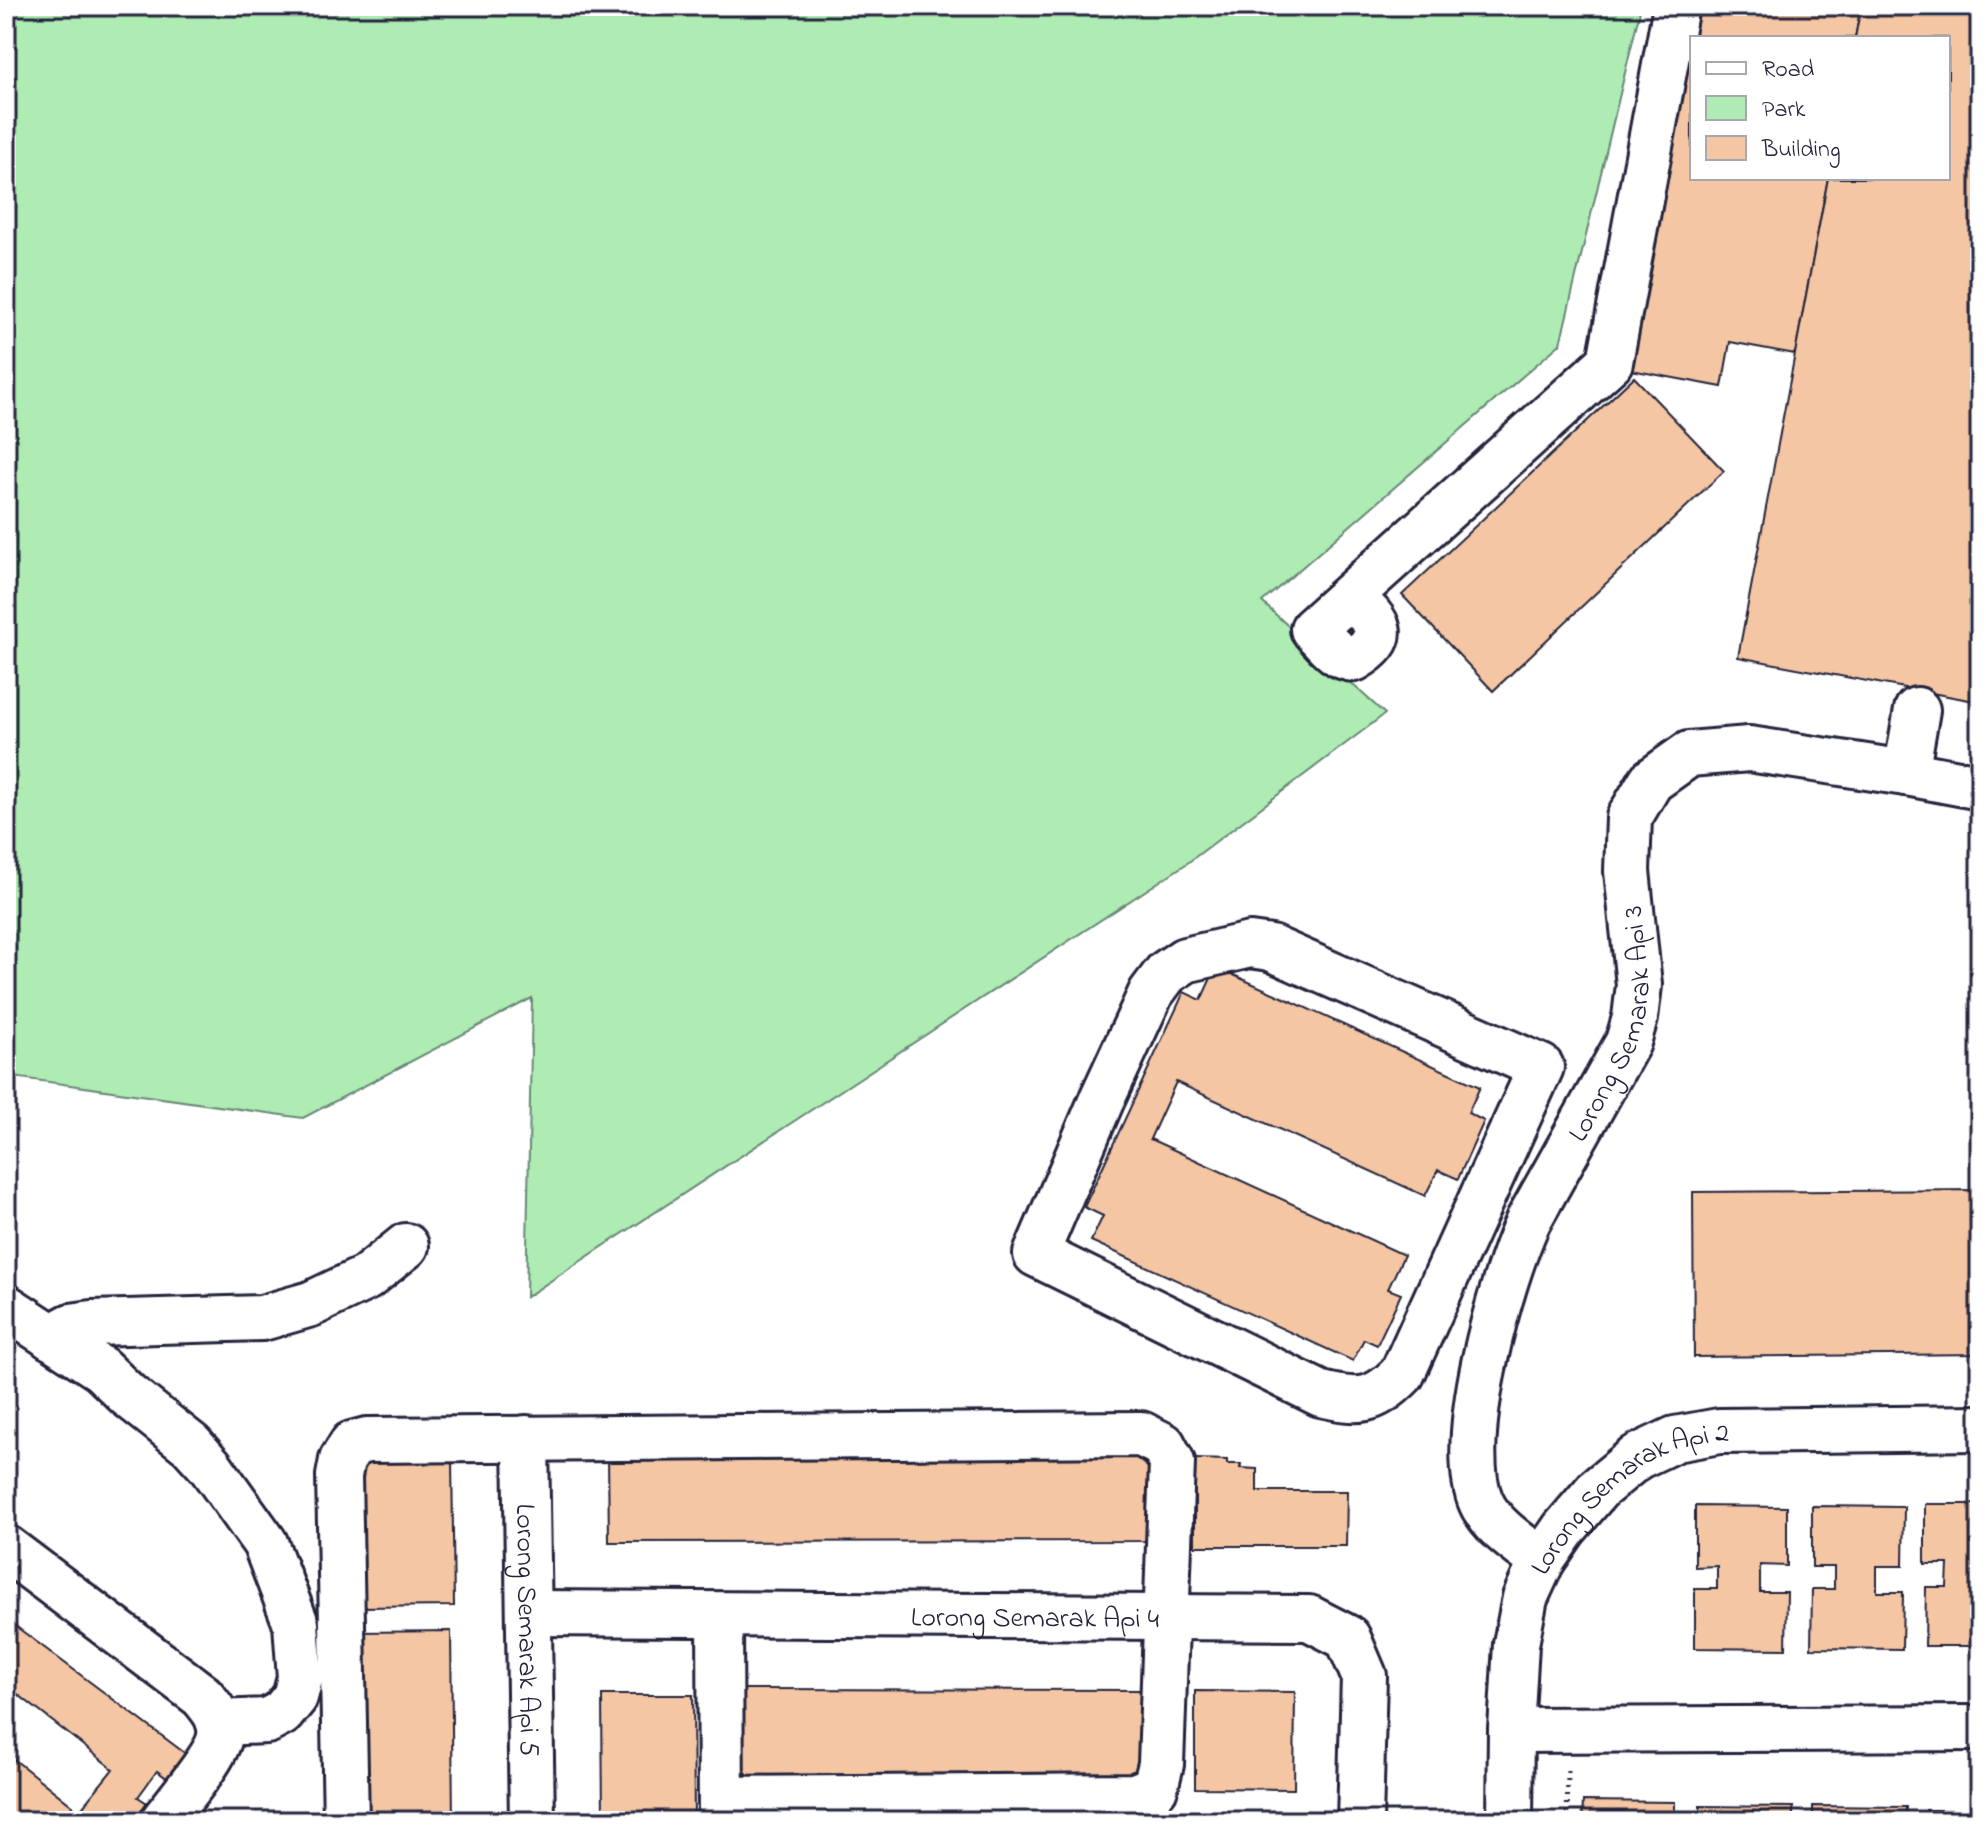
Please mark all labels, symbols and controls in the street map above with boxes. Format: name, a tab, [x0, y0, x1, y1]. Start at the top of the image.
legend	[1690, 36, 1950, 180]
text: Road	[1762, 53, 1815, 88]
text: Park	[1762, 93, 1806, 128]
text: Building	[1761, 133, 1841, 168]
street label: Lorong Semarak Api 3	[1559, 903, 1663, 1150]
street label: Lorong Semarak Api 2	[1522, 1414, 1729, 1582]
street label: Lorong Semarak Api 5	[503, 1503, 548, 1757]
street label: Lorong Semarak Api 4	[911, 1598, 1160, 1641]

